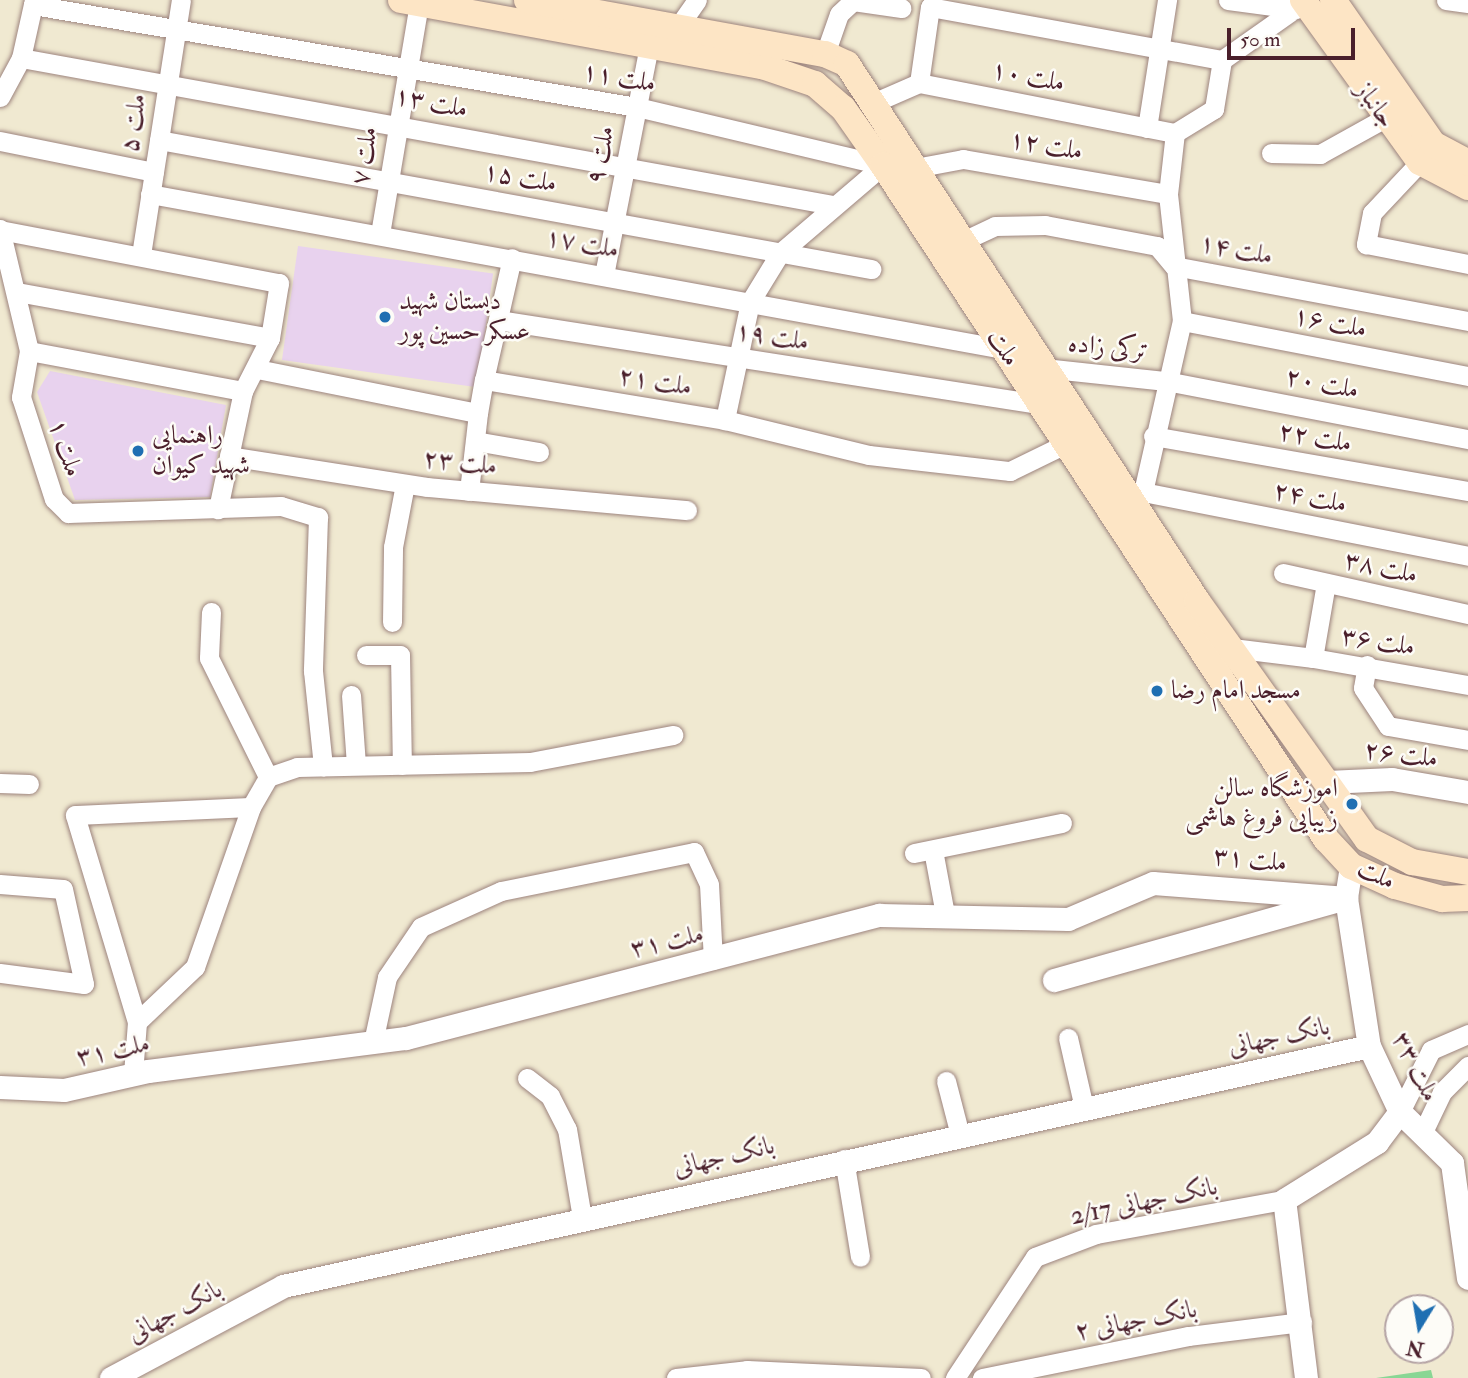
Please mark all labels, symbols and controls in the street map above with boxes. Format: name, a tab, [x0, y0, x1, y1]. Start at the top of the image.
scale bar	[1230, 14, 1358, 58]
text: 50 m	[1240, 26, 1281, 53]
street label: ملت ۱۰	[989, 55, 1067, 99]
street label: ملت ۱۱	[580, 56, 658, 100]
street label: جانباز	[1348, 76, 1402, 134]
street label: ملت ۱۳	[392, 81, 470, 125]
street label: ملت ۵	[114, 92, 154, 154]
street label: ملت ۹	[580, 123, 622, 187]
street label: ملت ۷	[345, 124, 385, 188]
street label: ملت ۱۲	[1007, 124, 1085, 168]
street label: ملت ۱۵	[481, 156, 559, 200]
street label: ملت ۱۷	[543, 222, 621, 266]
street label: ملت ۱۴	[1197, 228, 1275, 272]
place label: دبستان شهید عسکر حسین پور	[399, 286, 530, 348]
street label: ملت ۱۶	[1291, 301, 1369, 345]
marker: دبستان شهید عسکر حسین پور	[377, 309, 393, 325]
street label: ملت ۱۹	[733, 316, 811, 358]
street label: ملت	[980, 323, 1026, 373]
street label: ترکی زاده	[1066, 328, 1150, 368]
street label: ملت ۲۱	[616, 361, 694, 403]
street label: ملت ۲۰	[1283, 362, 1361, 406]
street label: ملت ۱	[41, 415, 89, 481]
street label: ملت ۲۲	[1276, 416, 1354, 460]
place label: راهنمایی شهید کیوان	[152, 420, 250, 481]
marker: راهنمایی شهید کیوان	[130, 443, 146, 459]
street label: ملت ۲۳	[422, 444, 498, 482]
street label: ملت ۲۴	[1271, 476, 1349, 520]
street label: ملت ۳۸	[1342, 545, 1420, 591]
street label: ملت ۳۶	[1339, 621, 1417, 663]
place label: مسجد امام رضا	[1171, 675, 1301, 707]
marker: مسجد امام رضا	[1149, 683, 1165, 699]
street label: ملت ۲۶	[1362, 735, 1440, 775]
place label: اموزشگاه سالن زیبایی فروغ هاشمی	[1185, 773, 1338, 834]
marker: اموزشگاه سالن زیبایی فروغ هاشمی	[1344, 796, 1360, 812]
street label: ملت ۳۱	[1212, 841, 1288, 879]
street label: ملت	[1352, 853, 1400, 897]
street label: ملت ۳۱	[627, 918, 707, 966]
street label: بانک جهانی	[1225, 1011, 1333, 1063]
street label: ملت ۳۳	[1384, 1027, 1446, 1107]
street label: ملت ۳۱	[74, 1028, 152, 1074]
street label: بانک جهانی	[670, 1130, 778, 1184]
street label: بانک جهانی 2/17	[1068, 1171, 1220, 1233]
street label: بانک جهانی	[122, 1274, 228, 1350]
street label: بانک جهانی ۲	[1072, 1294, 1200, 1348]
north arrow	[1384, 1294, 1454, 1364]
text: N	[1405, 1334, 1426, 1361]

